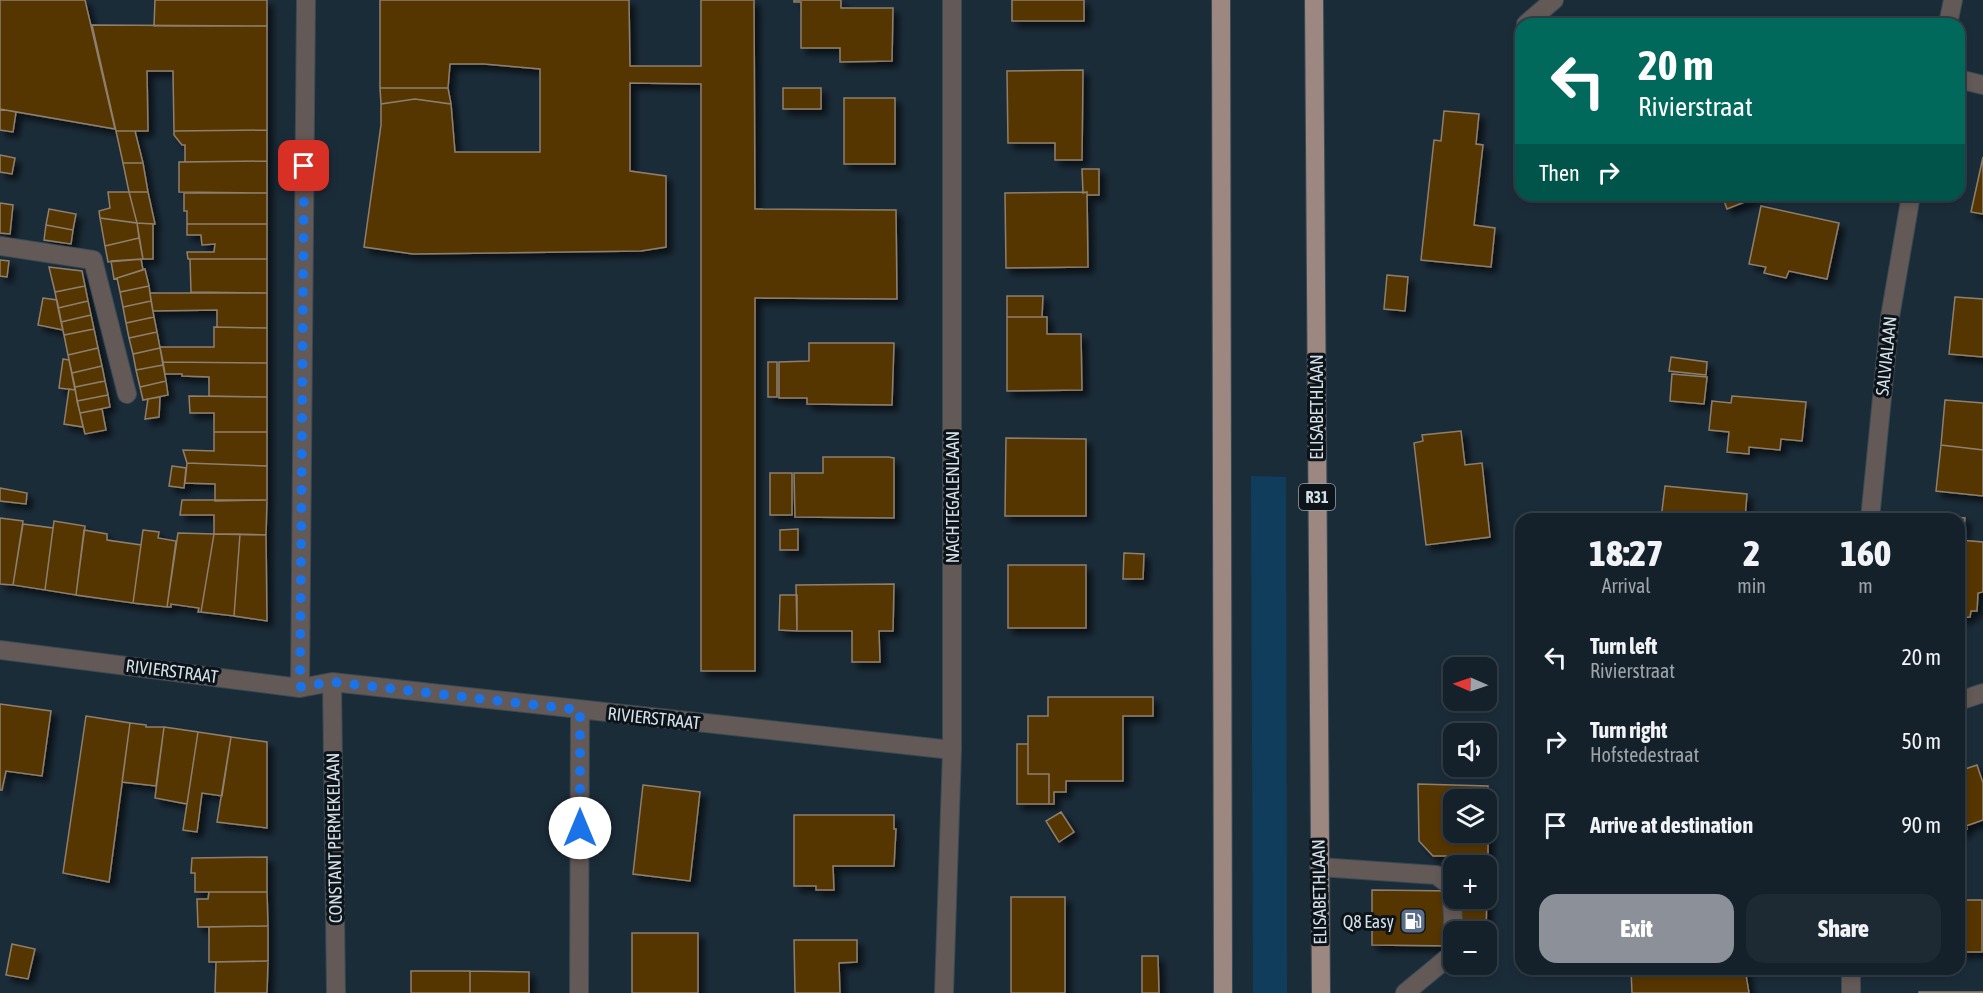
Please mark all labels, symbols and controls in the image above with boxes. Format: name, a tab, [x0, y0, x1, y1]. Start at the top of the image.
text: 20 m	[1638, 41, 1713, 89]
icon: left	[1539, 42, 1617, 120]
text: Rivierstraat	[1638, 91, 1753, 122]
pin	[278, 140, 329, 191]
icon: arrive	[287, 149, 320, 182]
icon: right	[1592, 156, 1625, 189]
text: Then	[1539, 160, 1580, 186]
street label: SALVIALAAN	[1871, 315, 1901, 397]
street label: ELISABETHLAAN	[1306, 354, 1327, 460]
street label: NACHTEGALENLAAN	[942, 431, 963, 563]
road number: R31	[1299, 484, 1335, 510]
text: 18:27	[1589, 532, 1663, 574]
text: 2	[1743, 532, 1760, 574]
text: 160	[1840, 532, 1891, 574]
text: Arrival	[1602, 574, 1651, 597]
text: min	[1737, 574, 1766, 597]
text: m	[1858, 574, 1873, 597]
text: Turn left	[1590, 633, 1657, 659]
icon: left	[1539, 641, 1572, 674]
text: 20 m	[1901, 644, 1941, 670]
street label: RIVIERSTRAAT	[125, 655, 220, 687]
north arrow	[1443, 657, 1497, 711]
map controls	[1443, 657, 1497, 975]
text: Rivierstraat	[1590, 659, 1675, 682]
street label: RIVIERSTRAAT	[607, 703, 701, 733]
text: Turn right	[1590, 717, 1667, 743]
button: sound	[1443, 723, 1497, 777]
icon: right	[1539, 725, 1572, 758]
text: 50 m	[1901, 728, 1941, 754]
text: Hofstedestraat	[1590, 743, 1699, 766]
street label: CONSTANT PERMEKELAAN	[322, 753, 346, 923]
button: layers	[1443, 789, 1497, 843]
position arrow	[548, 796, 612, 860]
icon: arrive	[1539, 809, 1572, 842]
text: Arrive at destination	[1590, 812, 1753, 838]
text: 90 m	[1901, 812, 1941, 838]
street label: ELISABETHLAAN	[1308, 839, 1330, 945]
button: +	[1443, 855, 1497, 909]
button: Exit	[1539, 894, 1734, 963]
button: Share	[1746, 894, 1941, 963]
fuel station icon: Q8 Easy	[1398, 906, 1428, 936]
place label: Q8 Easy	[1343, 911, 1394, 932]
button: −	[1443, 921, 1497, 975]

